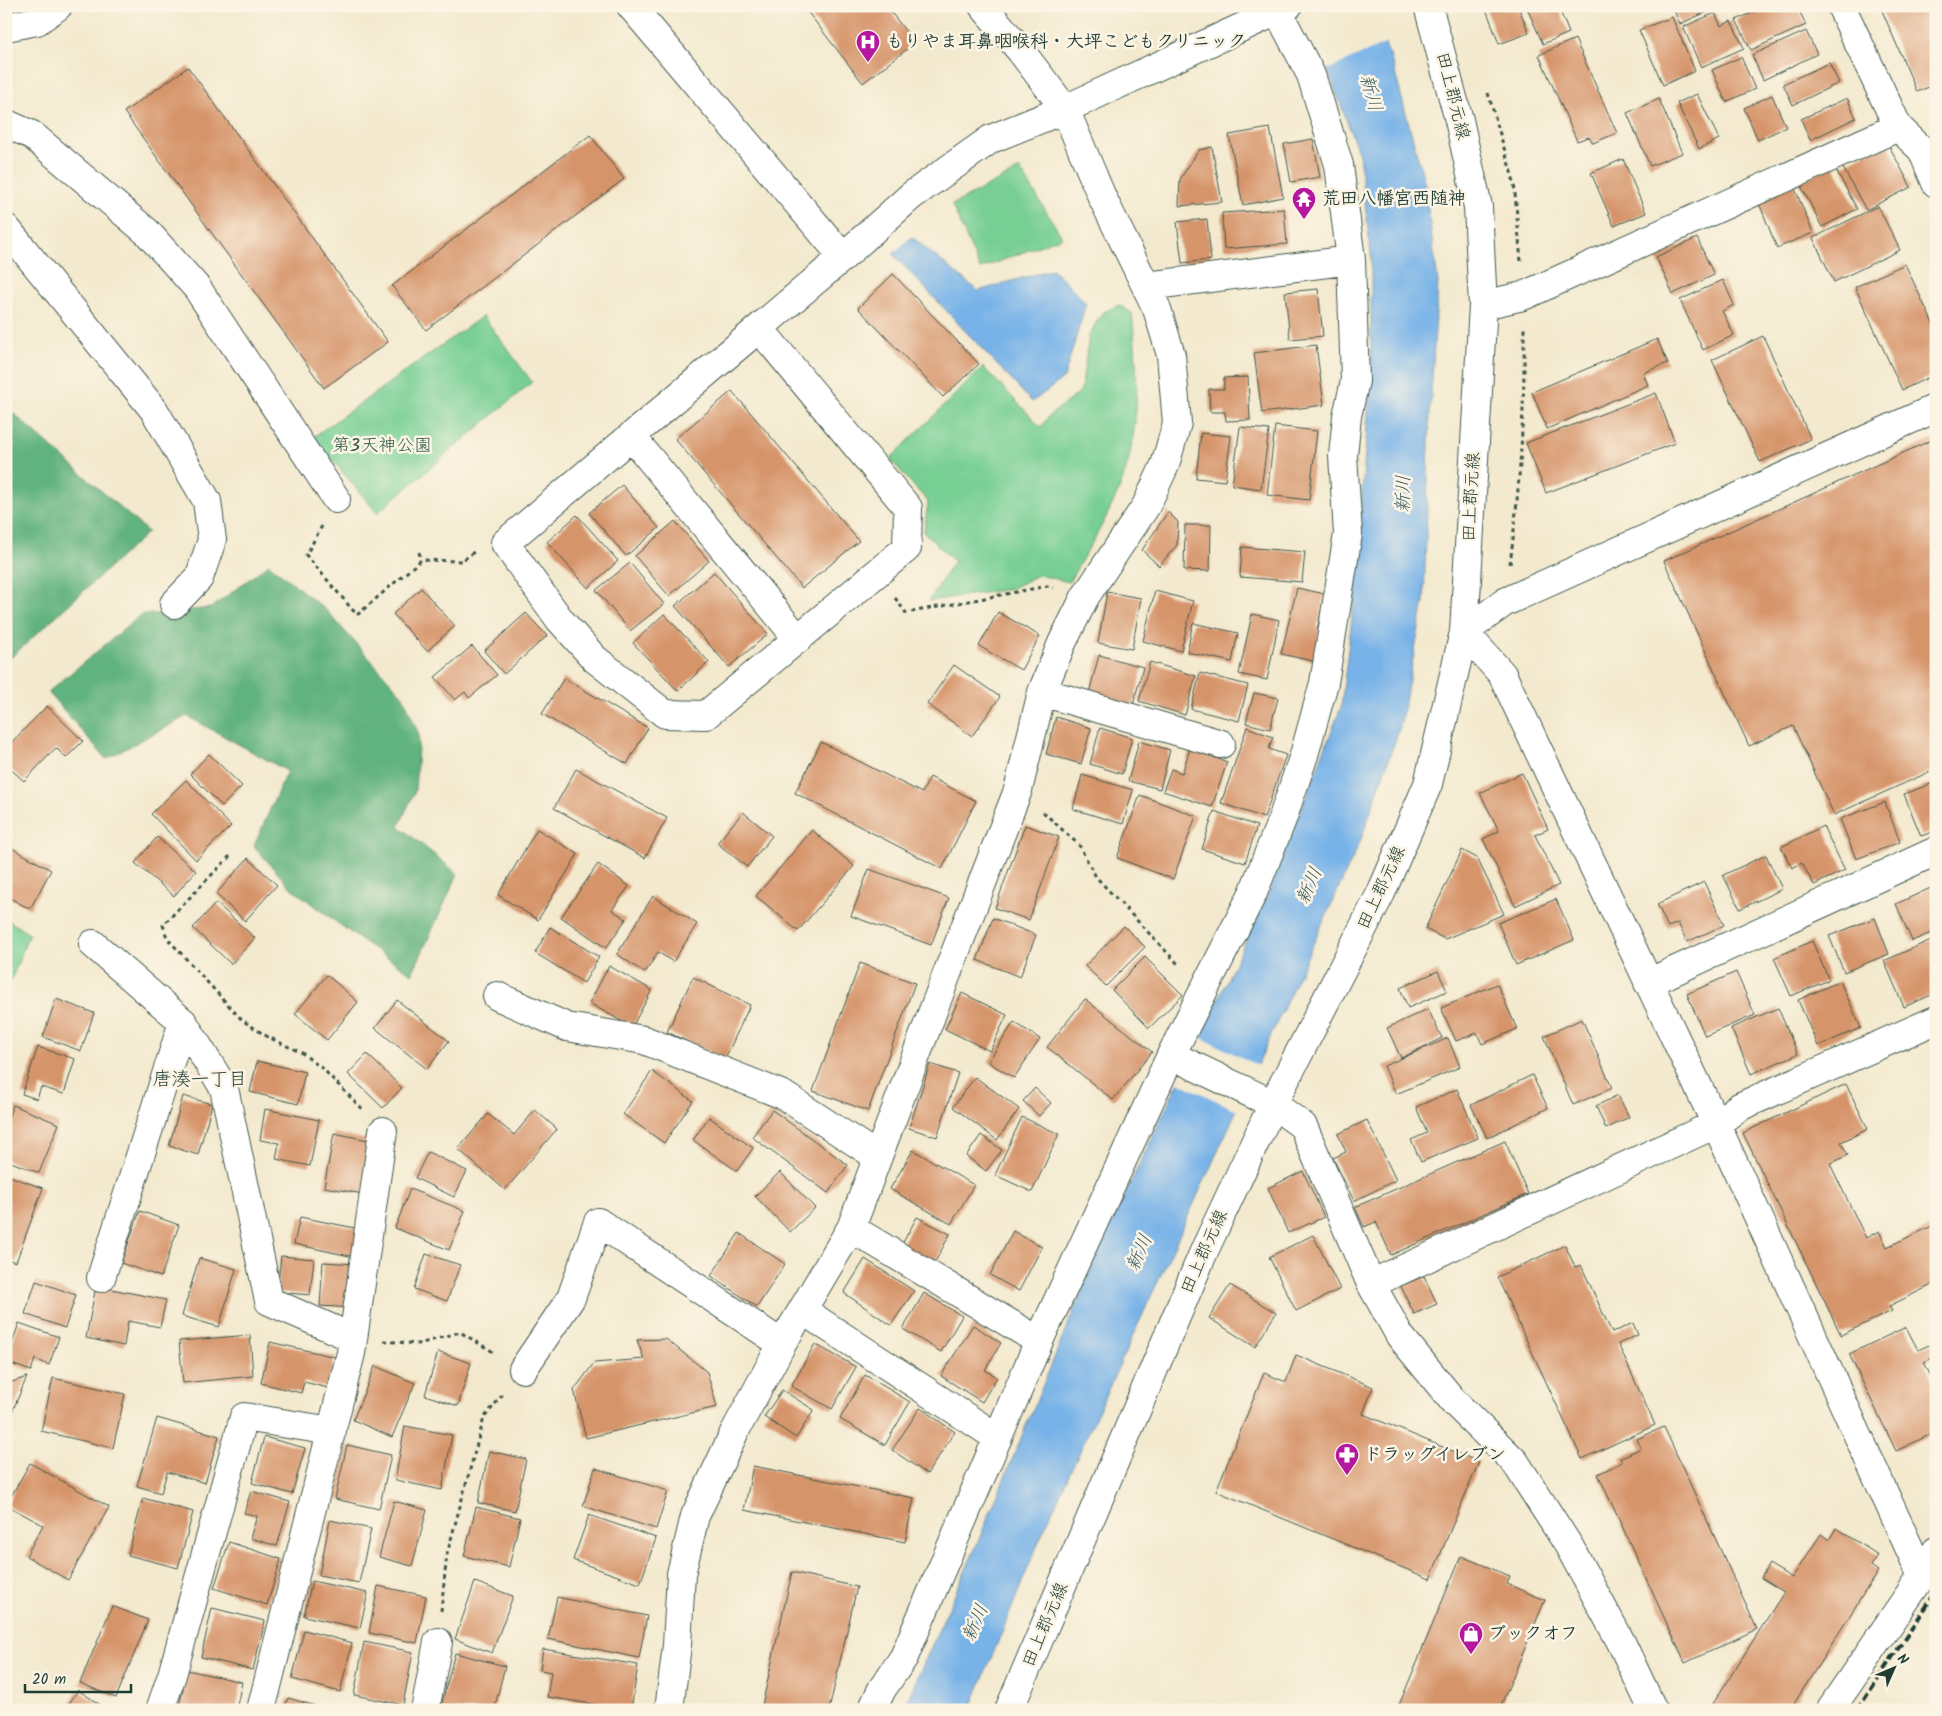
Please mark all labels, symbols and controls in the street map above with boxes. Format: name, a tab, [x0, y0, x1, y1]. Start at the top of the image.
place label: もりやま耳鼻咽喉科・大坪こどもクリニック	[886, 28, 1246, 57]
hospital icon: もりやま耳鼻咽喉科・大坪こどもクリニック	[855, 29, 881, 63]
street label: 田上郡元線	[1427, 49, 1477, 143]
water label: 新川	[1351, 71, 1389, 115]
place label: 荒田八幡宮西随神	[1322, 185, 1466, 214]
temple icon: 荒田八幡宮西随神	[1291, 186, 1317, 220]
park label: 第3天神公園	[332, 432, 432, 461]
street label: 田上郡元線	[1455, 451, 1489, 543]
water label: 新川	[1389, 475, 1419, 513]
street label: 田上郡元線	[1350, 841, 1414, 935]
water label: 新川	[1289, 863, 1331, 909]
district label: 唐湊一丁目	[152, 1065, 248, 1095]
street label: 田上郡元線	[1173, 1205, 1237, 1299]
water label: 新川	[1119, 1230, 1161, 1276]
place label: ドラッグイレブン	[1364, 1441, 1506, 1470]
pharmacy icon: ドラッグイレブン	[1334, 1442, 1360, 1476]
street label: 田上郡元線	[1015, 1578, 1077, 1672]
water label: 新川	[955, 1600, 997, 1646]
place label: ブックオフ	[1488, 1620, 1578, 1649]
shop icon: ブックオフ	[1458, 1621, 1484, 1655]
north arrow	[1870, 1644, 1920, 1694]
text: N	[1892, 1649, 1914, 1671]
scale bar	[25, 1661, 131, 1693]
text: 20 m	[32, 1668, 66, 1692]

